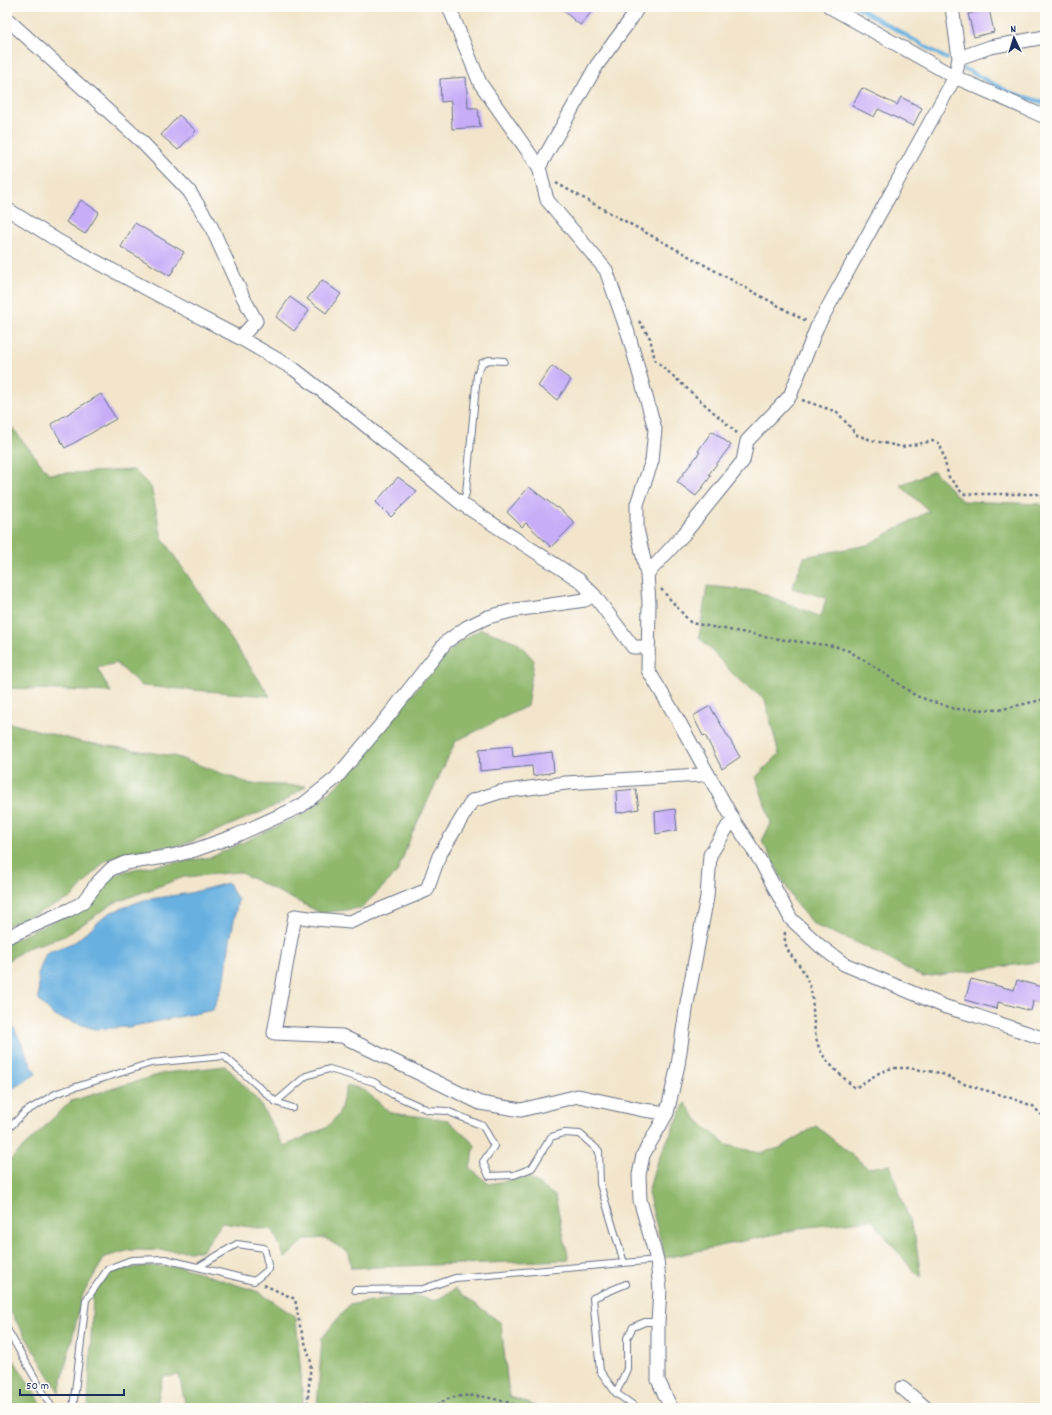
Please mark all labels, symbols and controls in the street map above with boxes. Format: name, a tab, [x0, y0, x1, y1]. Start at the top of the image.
north arrow	[994, 18, 1034, 58]
text: N	[1010, 22, 1017, 38]
scale bar	[20, 1371, 124, 1397]
text: 50 m	[26, 1378, 49, 1395]

